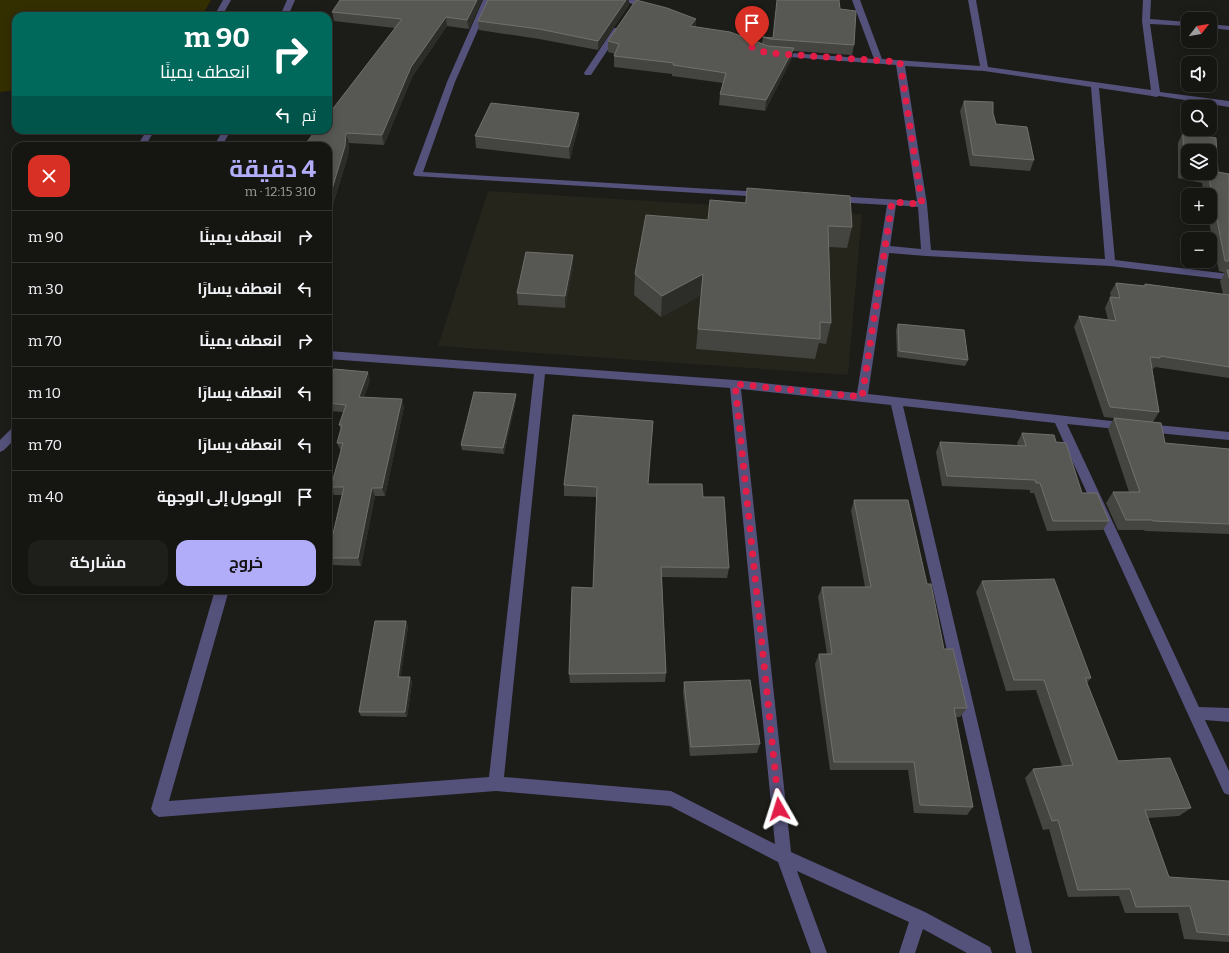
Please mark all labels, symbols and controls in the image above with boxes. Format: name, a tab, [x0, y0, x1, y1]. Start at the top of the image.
pin	[735, 6, 769, 47]
icon: arrive	[741, 12, 763, 34]
north arrow	[1181, 12, 1217, 48]
map controls	[1181, 12, 1217, 268]
text: 90 m	[184, 21, 250, 54]
icon: right	[264, 28, 316, 80]
button: sound	[1181, 56, 1217, 92]
text: انعطف يمينًا	[160, 61, 250, 83]
button: search	[1181, 100, 1217, 136]
icon: left	[272, 104, 294, 126]
text: ثم	[302, 107, 316, 125]
button: layers	[1181, 144, 1217, 180]
button: close	[28, 155, 70, 197]
text: 4 دقيقة	[229, 155, 316, 183]
text: 310 m · 12:15	[245, 184, 316, 199]
button: +	[1181, 188, 1217, 224]
icon: right	[294, 226, 316, 248]
text: 90 m	[28, 228, 64, 246]
text: انعطف يمينًا	[199, 228, 282, 246]
button: −	[1181, 232, 1217, 268]
icon: left	[294, 278, 316, 300]
text: 30 m	[28, 280, 64, 298]
text: انعطف يسارًا	[197, 280, 282, 298]
icon: right	[294, 330, 316, 352]
text: 70 m	[28, 332, 62, 350]
text: انعطف يمينًا	[199, 332, 282, 350]
icon: left	[294, 382, 316, 404]
text: 10 m	[28, 384, 61, 402]
text: انعطف يسارًا	[197, 384, 282, 402]
icon: left	[294, 434, 316, 456]
text: 70 m	[28, 436, 62, 454]
text: انعطف يسارًا	[197, 436, 282, 454]
icon: arrive	[294, 486, 316, 508]
text: 40 m	[28, 488, 64, 506]
text: الوصول إلى الوجهة	[157, 488, 282, 506]
button: مشاركة	[28, 540, 168, 586]
button: خروج	[176, 540, 316, 586]
position arrow	[758, 788, 800, 830]

